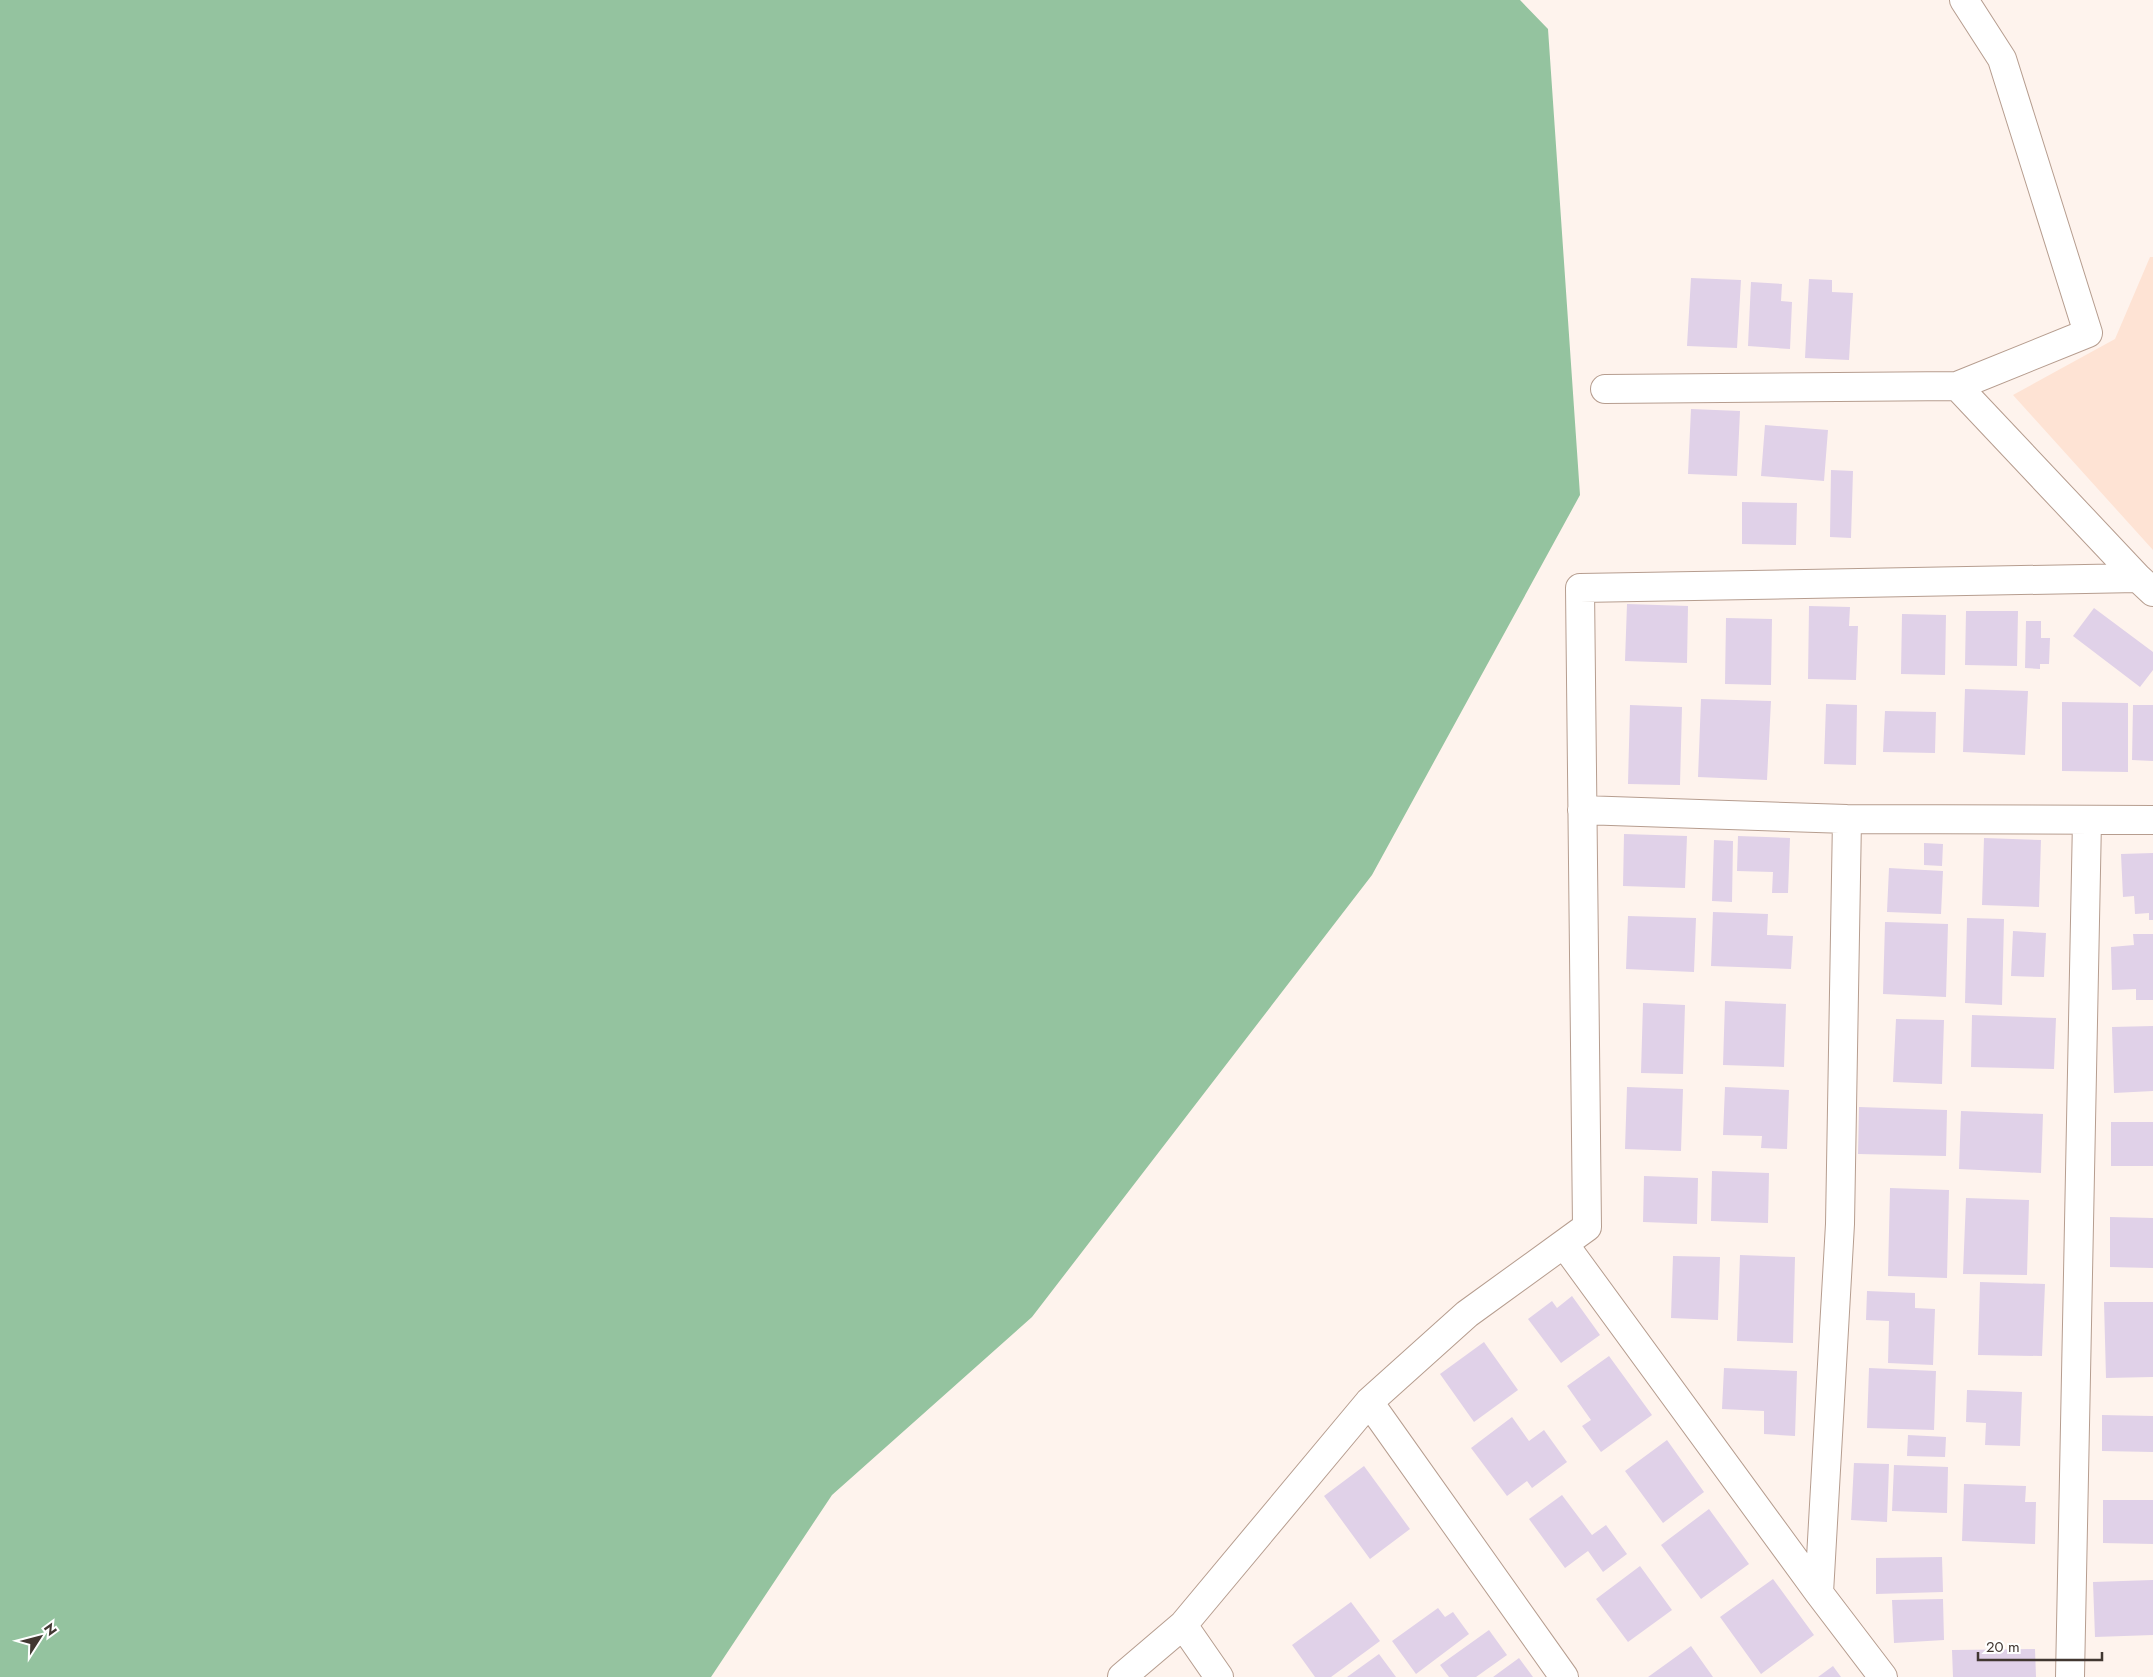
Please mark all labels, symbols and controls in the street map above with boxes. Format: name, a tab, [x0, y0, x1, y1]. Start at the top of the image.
north arrow	[15, 1612, 65, 1662]
text: N	[39, 1619, 62, 1640]
scale bar	[1978, 1630, 2102, 1662]
text: 20 m	[1986, 1636, 2020, 1658]

